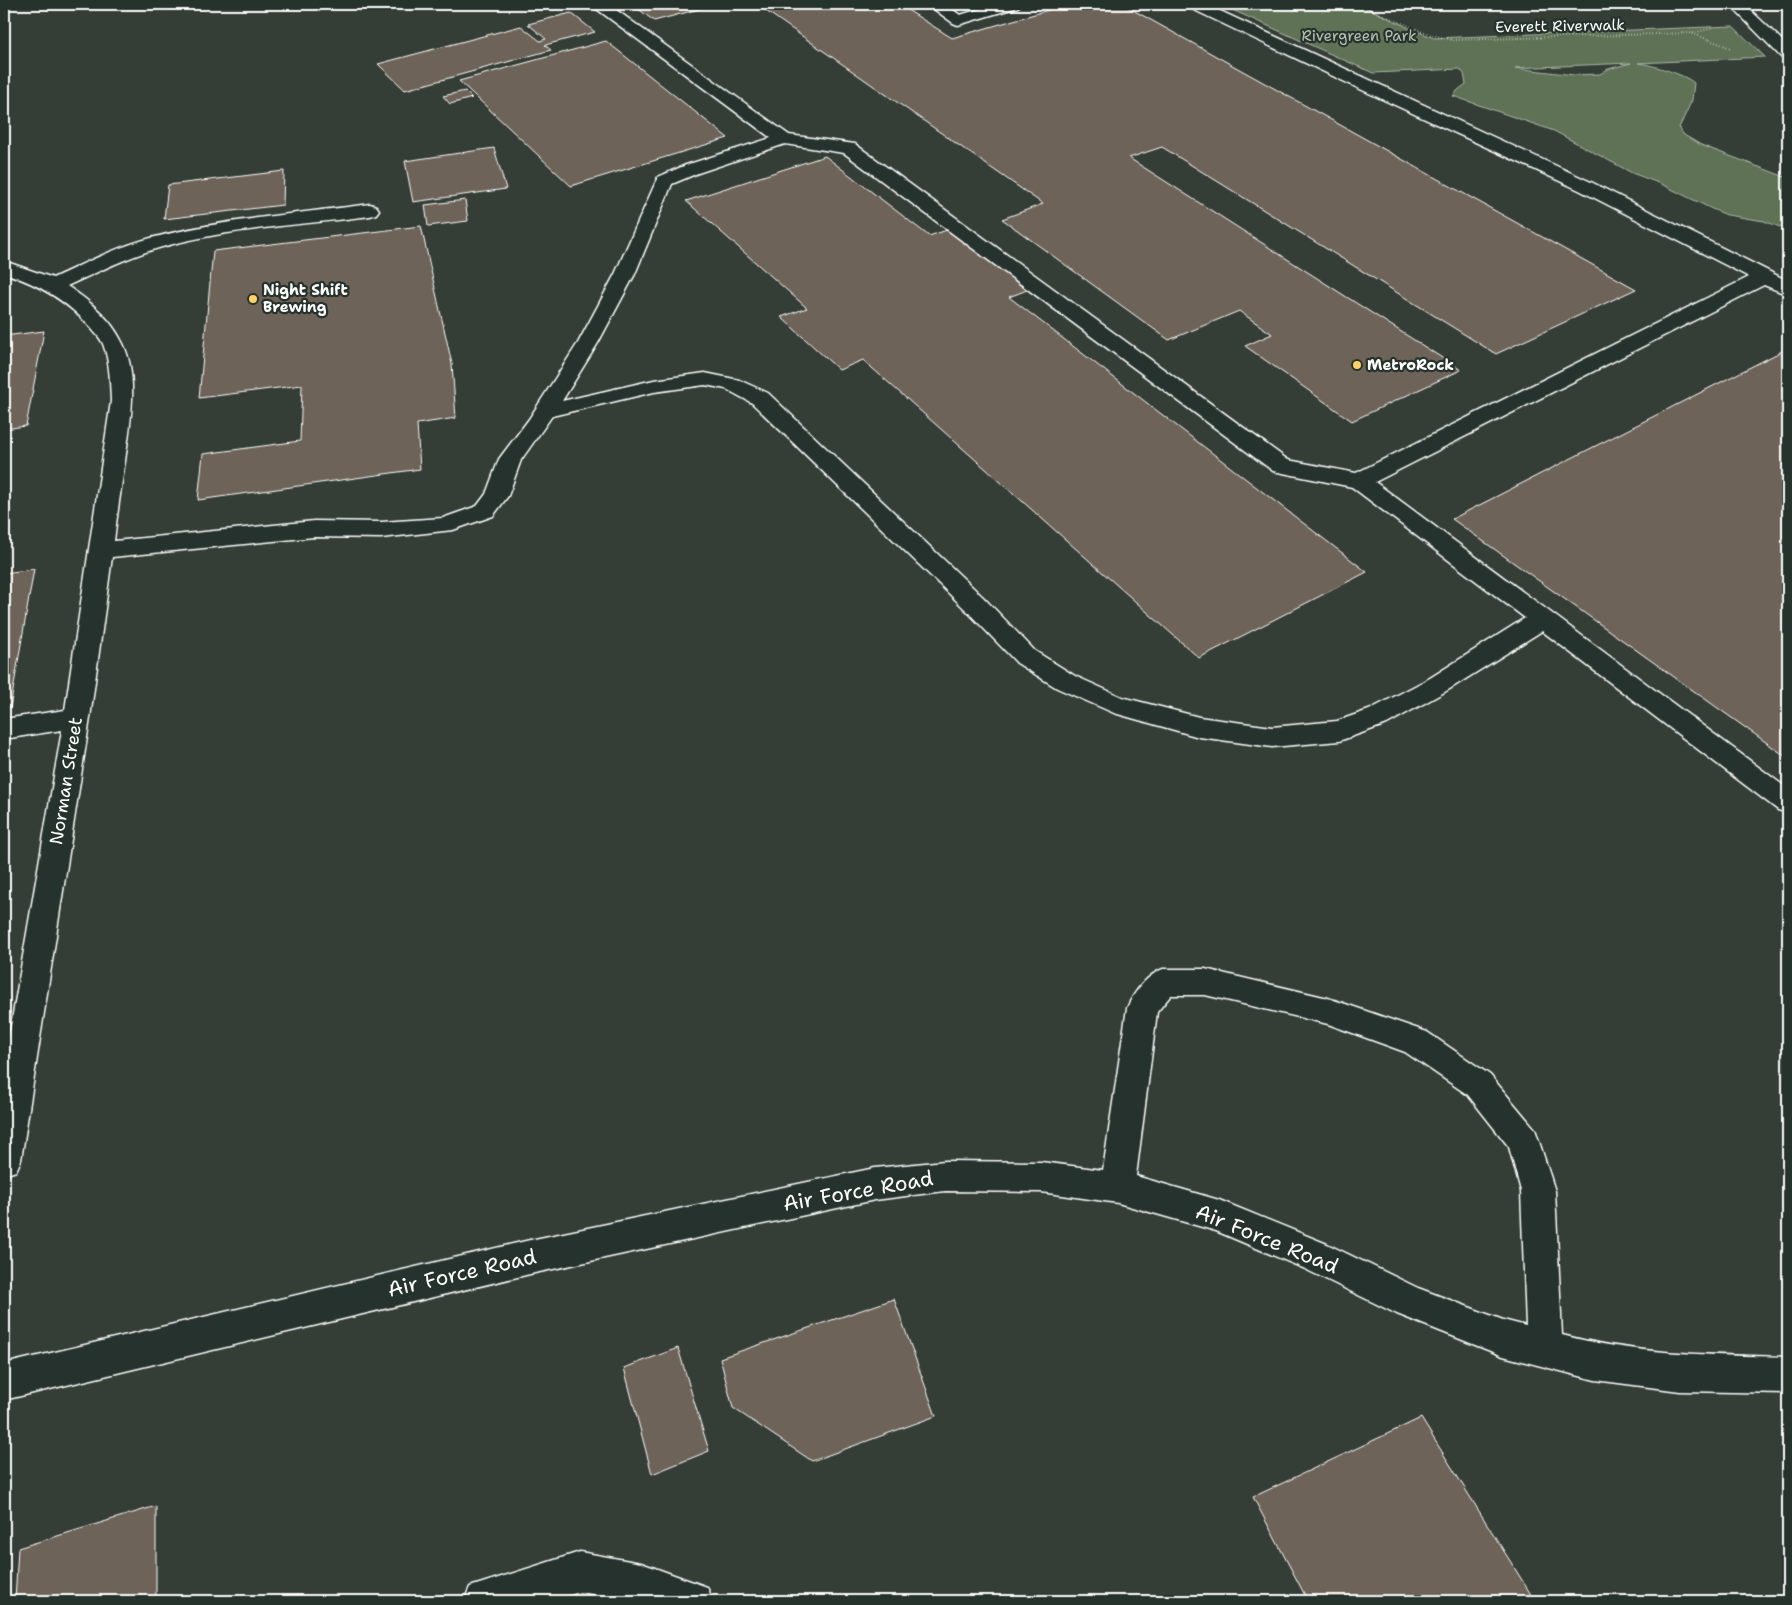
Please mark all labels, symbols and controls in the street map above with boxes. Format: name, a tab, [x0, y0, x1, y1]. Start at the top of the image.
street label: Everett Riverwalk	[1495, 15, 1625, 37]
park label: Rivergreen Park	[1301, 26, 1417, 46]
place label: Night Shift Brewing	[263, 280, 348, 317]
marker: Night Shift Brewing	[247, 293, 259, 305]
place label: MetroRock	[1367, 355, 1454, 375]
marker: MetroRock	[1351, 359, 1363, 371]
street label: Norman Street	[44, 715, 88, 847]
street label: Air Force Road	[781, 1164, 935, 1218]
street label: Air Force Road	[1191, 1198, 1343, 1280]
street label: Air Force Road	[385, 1242, 539, 1304]

